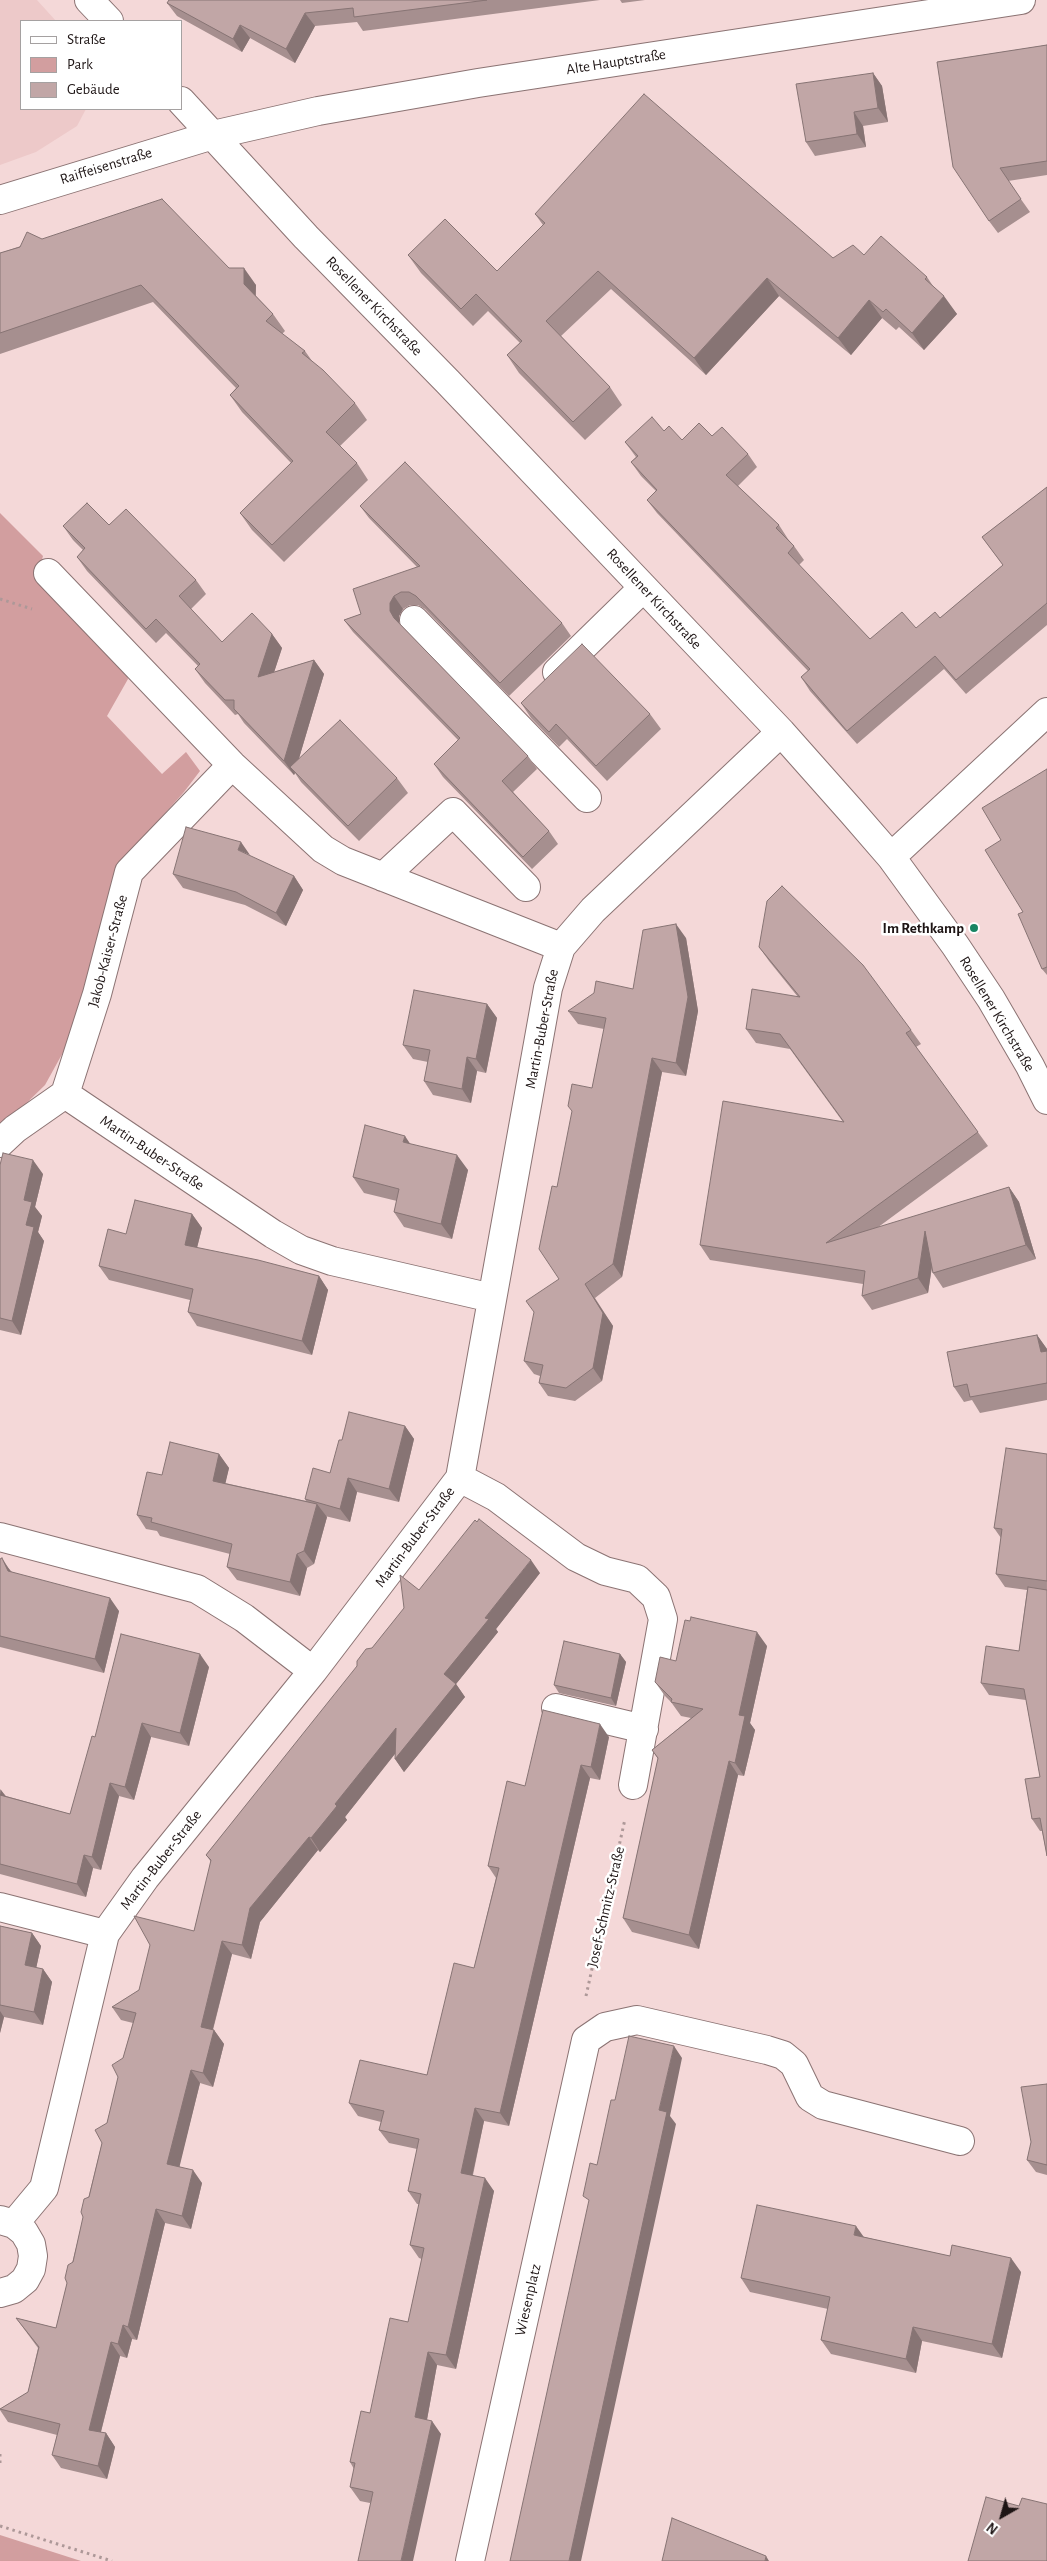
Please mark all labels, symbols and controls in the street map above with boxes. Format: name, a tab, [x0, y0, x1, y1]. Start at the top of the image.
legend	[20, 20, 182, 110]
text: Straße	[67, 32, 106, 47]
street label: Alte Hauptstraße	[565, 45, 667, 79]
text: Park	[67, 57, 93, 72]
text: Gebäude	[67, 82, 120, 97]
street label: Raiffeisenstraße	[58, 143, 154, 189]
street label: Rosellener Kirchstraße	[322, 253, 426, 359]
street label: Rosellener Kirchstraße	[603, 545, 705, 653]
street label: Jakob-Kaiser-Straße	[84, 893, 132, 1009]
place label: Im Rethkamp	[883, 919, 964, 937]
marker: Im Rethkamp	[968, 922, 980, 934]
street label: Rosellener Kirchstraße	[955, 953, 1039, 1075]
street label: Martin-Buber-Straße	[522, 968, 562, 1090]
street label: Martin-Buber-Straße	[97, 1112, 207, 1194]
street label: Martin-Buber-Straße	[371, 1483, 459, 1591]
street label: Martin-Buber-Straße	[116, 1807, 206, 1913]
street label: Josef-Schmitz-Straße	[583, 1845, 629, 1969]
street label: Wiesenplatz	[511, 2262, 545, 2338]
north arrow	[977, 2491, 1027, 2541]
text: N	[985, 2519, 1001, 2536]

